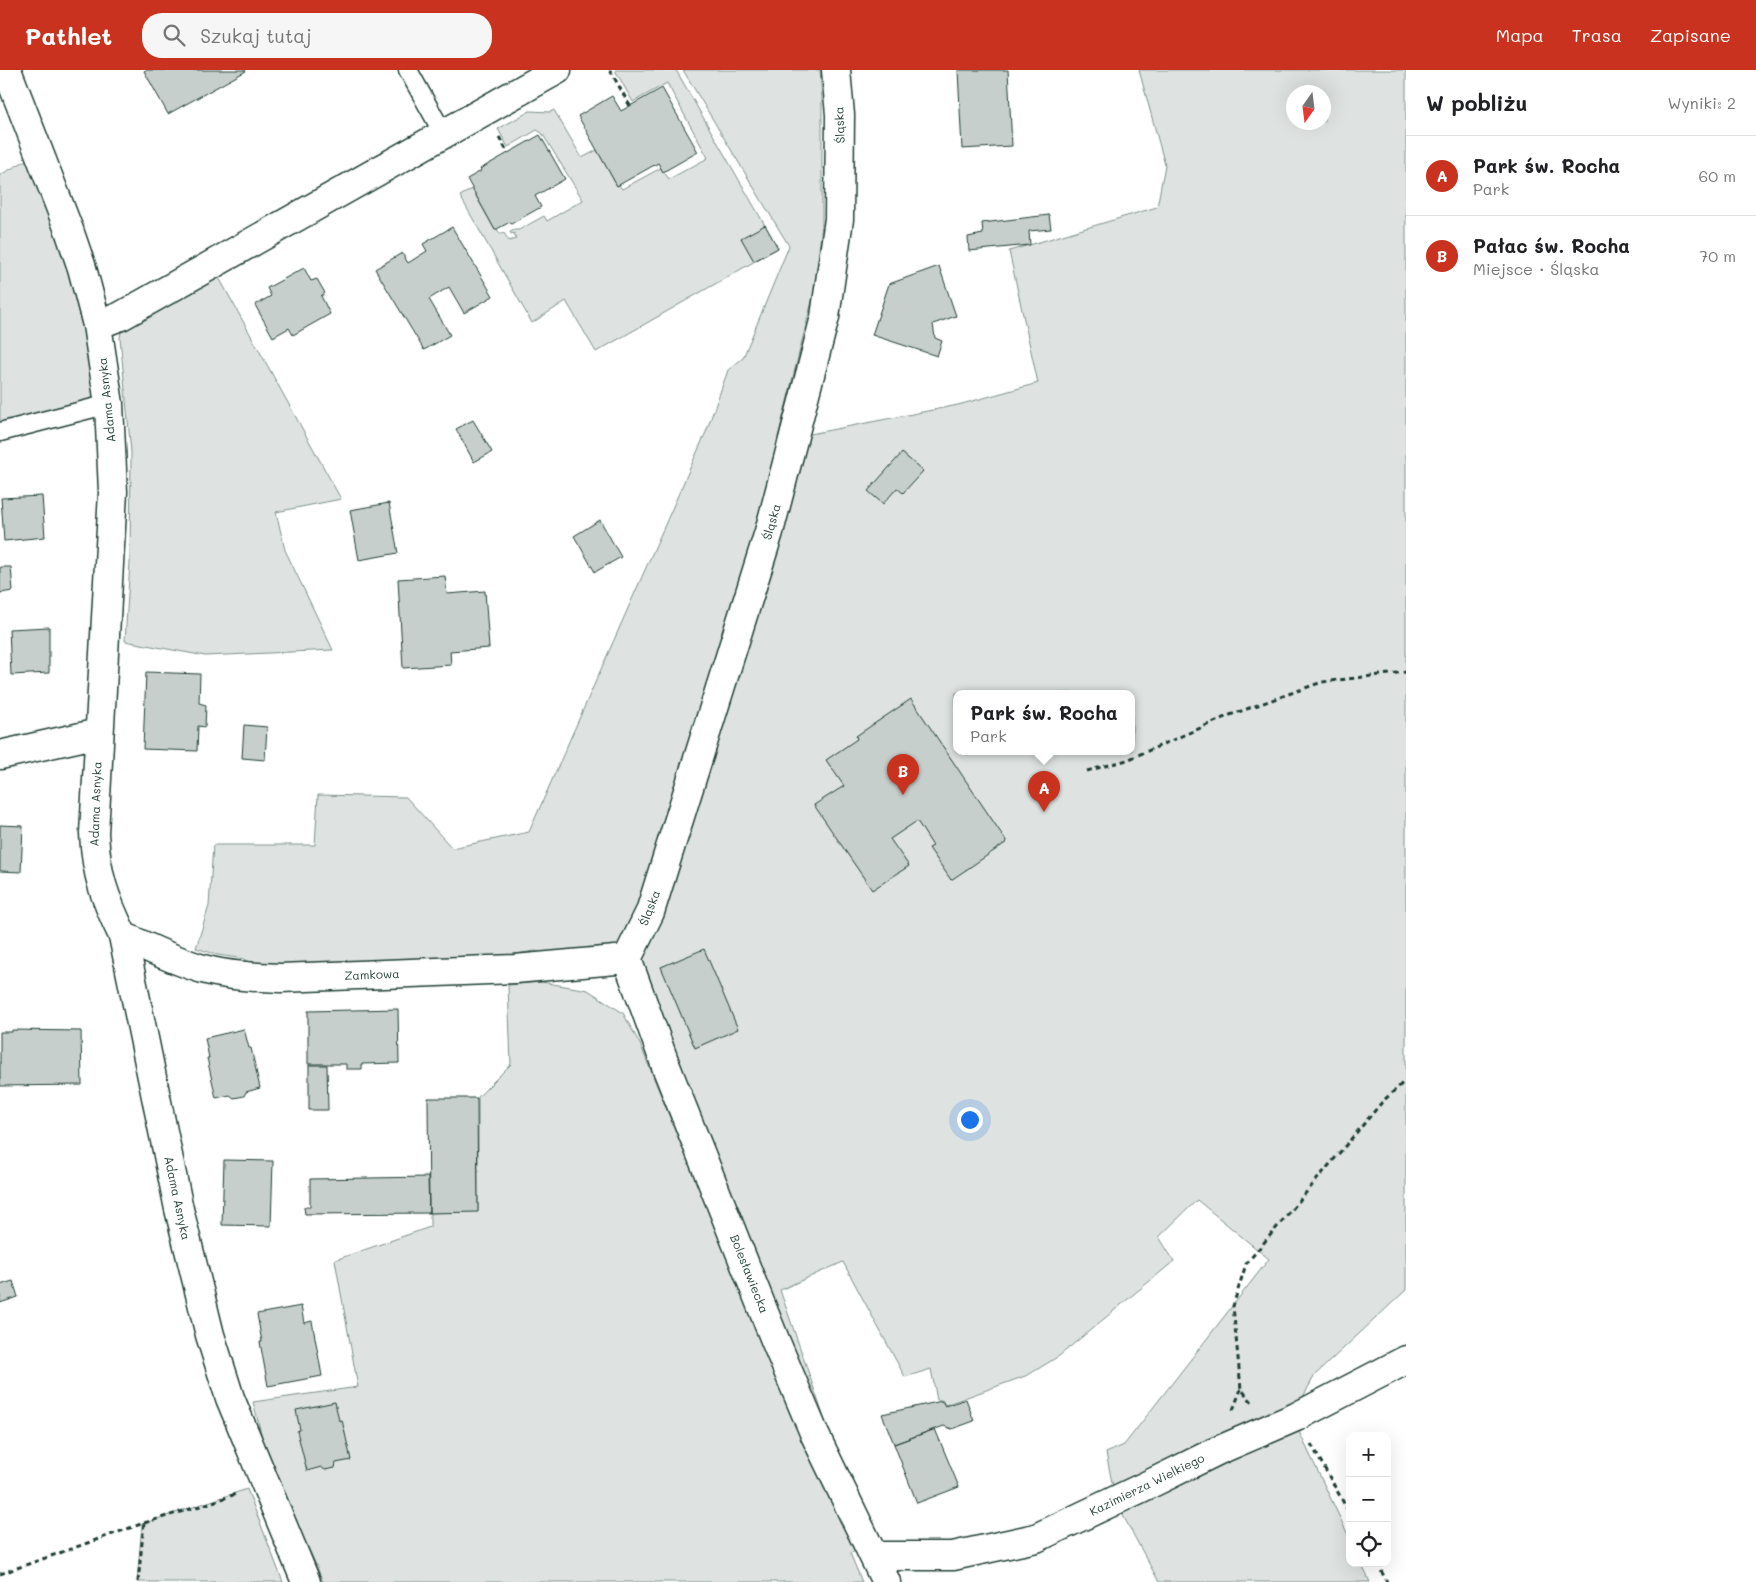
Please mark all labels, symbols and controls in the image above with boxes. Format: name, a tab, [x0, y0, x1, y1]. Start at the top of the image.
search box	[142, 13, 492, 58]
text: Pathlet	[25, 20, 112, 51]
icon: search	[160, 21, 188, 49]
text: Szukaj tutaj	[200, 23, 312, 48]
text: Mapa	[1496, 23, 1544, 47]
text: Trasa	[1572, 23, 1622, 47]
text: Zapisane	[1650, 23, 1731, 47]
north arrow	[1286, 85, 1331, 130]
text: W pobliżu	[1426, 89, 1527, 116]
text: Wyniki: 2	[1667, 92, 1736, 113]
street label: Śląska	[830, 106, 848, 144]
text: Park św. Rocha	[1473, 153, 1620, 178]
text: A	[1436, 165, 1448, 186]
text: 60 m	[1699, 165, 1736, 186]
text: Park	[1473, 178, 1509, 199]
text: Pałac św. Rocha	[1473, 233, 1630, 258]
text: B	[1437, 245, 1447, 266]
text: 70 m	[1699, 245, 1736, 266]
text: Miejsce · Śląska	[1473, 258, 1599, 279]
street label: Adama Asnyka	[94, 357, 118, 443]
street label: Śląska	[758, 502, 784, 542]
popup	[953, 690, 1135, 755]
text: Park św. Rocha	[970, 700, 1118, 725]
text: Park	[970, 725, 1007, 746]
pin: B	[887, 754, 919, 795]
street label: Adama Asnyka	[86, 761, 104, 847]
pin: A	[1028, 771, 1060, 812]
street label: Śląska	[635, 888, 663, 928]
street label: Zamkowa	[344, 965, 400, 983]
your location	[957, 1107, 983, 1133]
street label: Adama Asnyka	[161, 1154, 195, 1241]
street label: Bolesławiecka	[727, 1232, 773, 1315]
map controls	[1346, 1432, 1391, 1567]
button: +	[1346, 1432, 1391, 1477]
street label: Kazimierza Wielkiego	[1086, 1449, 1207, 1519]
button: −	[1346, 1477, 1391, 1522]
button: locate	[1346, 1522, 1391, 1567]

